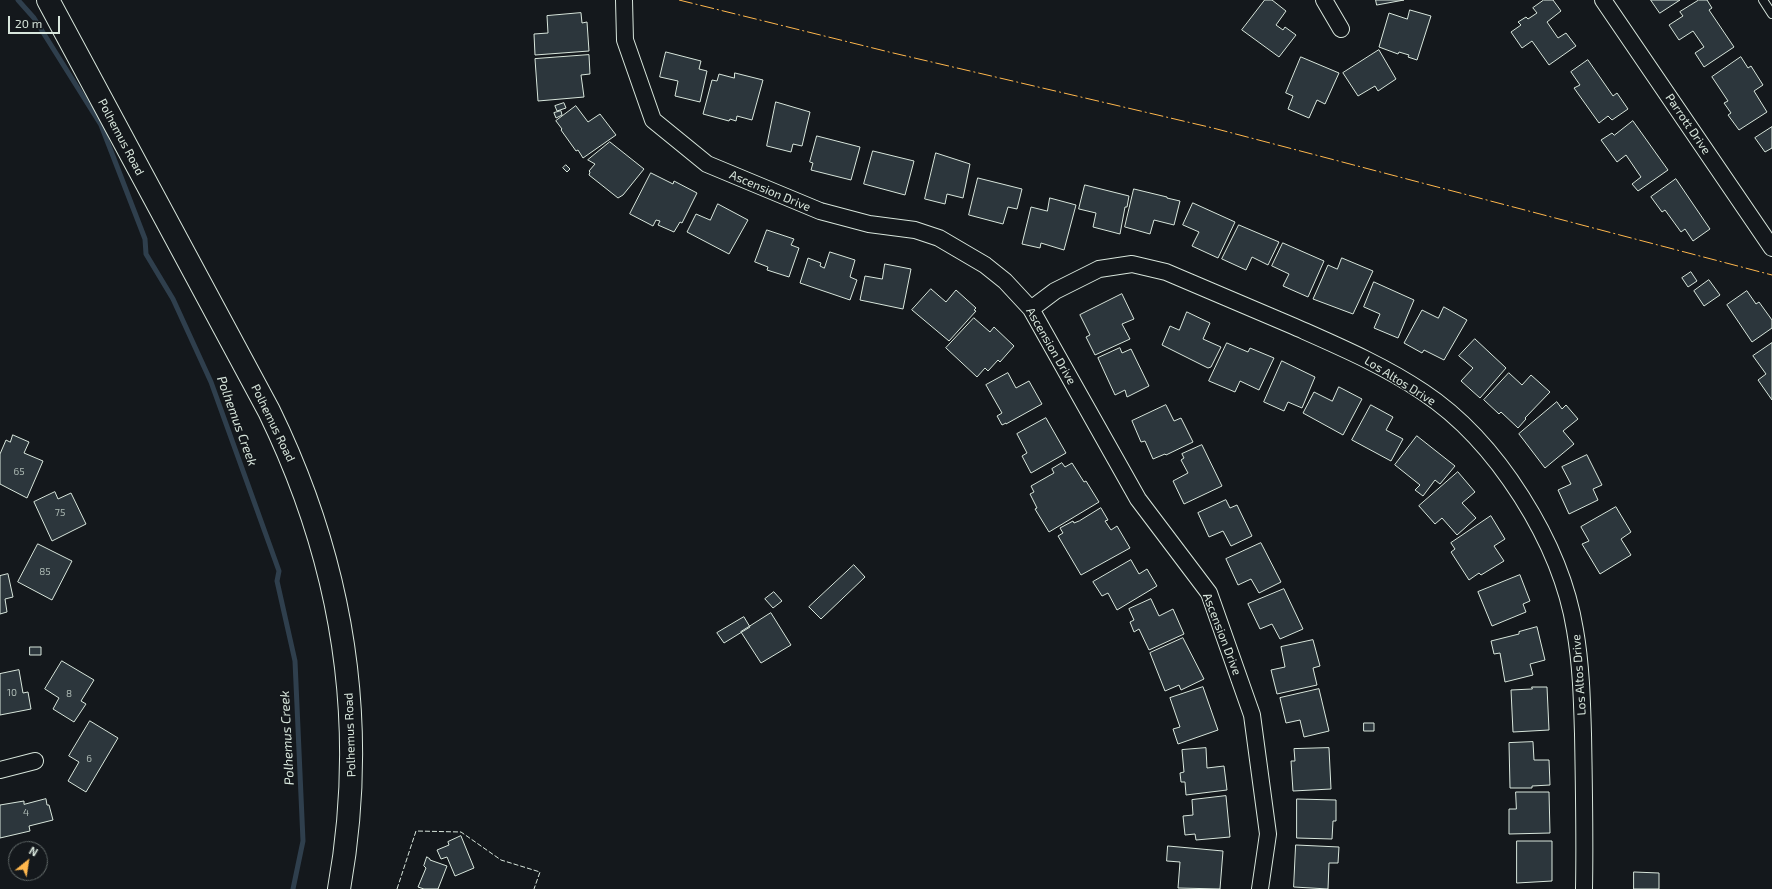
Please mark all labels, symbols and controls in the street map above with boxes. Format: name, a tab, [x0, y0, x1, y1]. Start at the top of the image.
scale bar	[10, 8, 62, 34]
text: 20 m	[15, 16, 42, 30]
street label: Parrott Drive	[1662, 91, 1714, 157]
street label: Polhemus Road	[95, 96, 147, 178]
street label: Ascension Drive	[727, 167, 813, 215]
street label: Ascension Drive	[1023, 305, 1079, 387]
street label: Los Altos Drive	[1362, 353, 1438, 409]
water label: Polhemus Creek	[213, 374, 261, 468]
street label: Polhemus Road	[248, 382, 298, 464]
house number: 65	[13, 466, 25, 478]
house number: 75	[55, 507, 65, 519]
house number: 85	[39, 566, 51, 578]
street label: Ascension Drive	[1200, 591, 1244, 677]
street label: Los Altos Drive	[1569, 634, 1589, 716]
house number: 10	[7, 687, 17, 699]
house number: 8	[66, 688, 72, 700]
water label: Polhemus Creek	[277, 690, 297, 786]
street label: Polhemus Road	[341, 692, 359, 778]
house number: 6	[86, 753, 92, 765]
house number: 4	[23, 807, 29, 819]
north arrow	[8, 841, 48, 881]
text: N	[27, 843, 40, 859]

